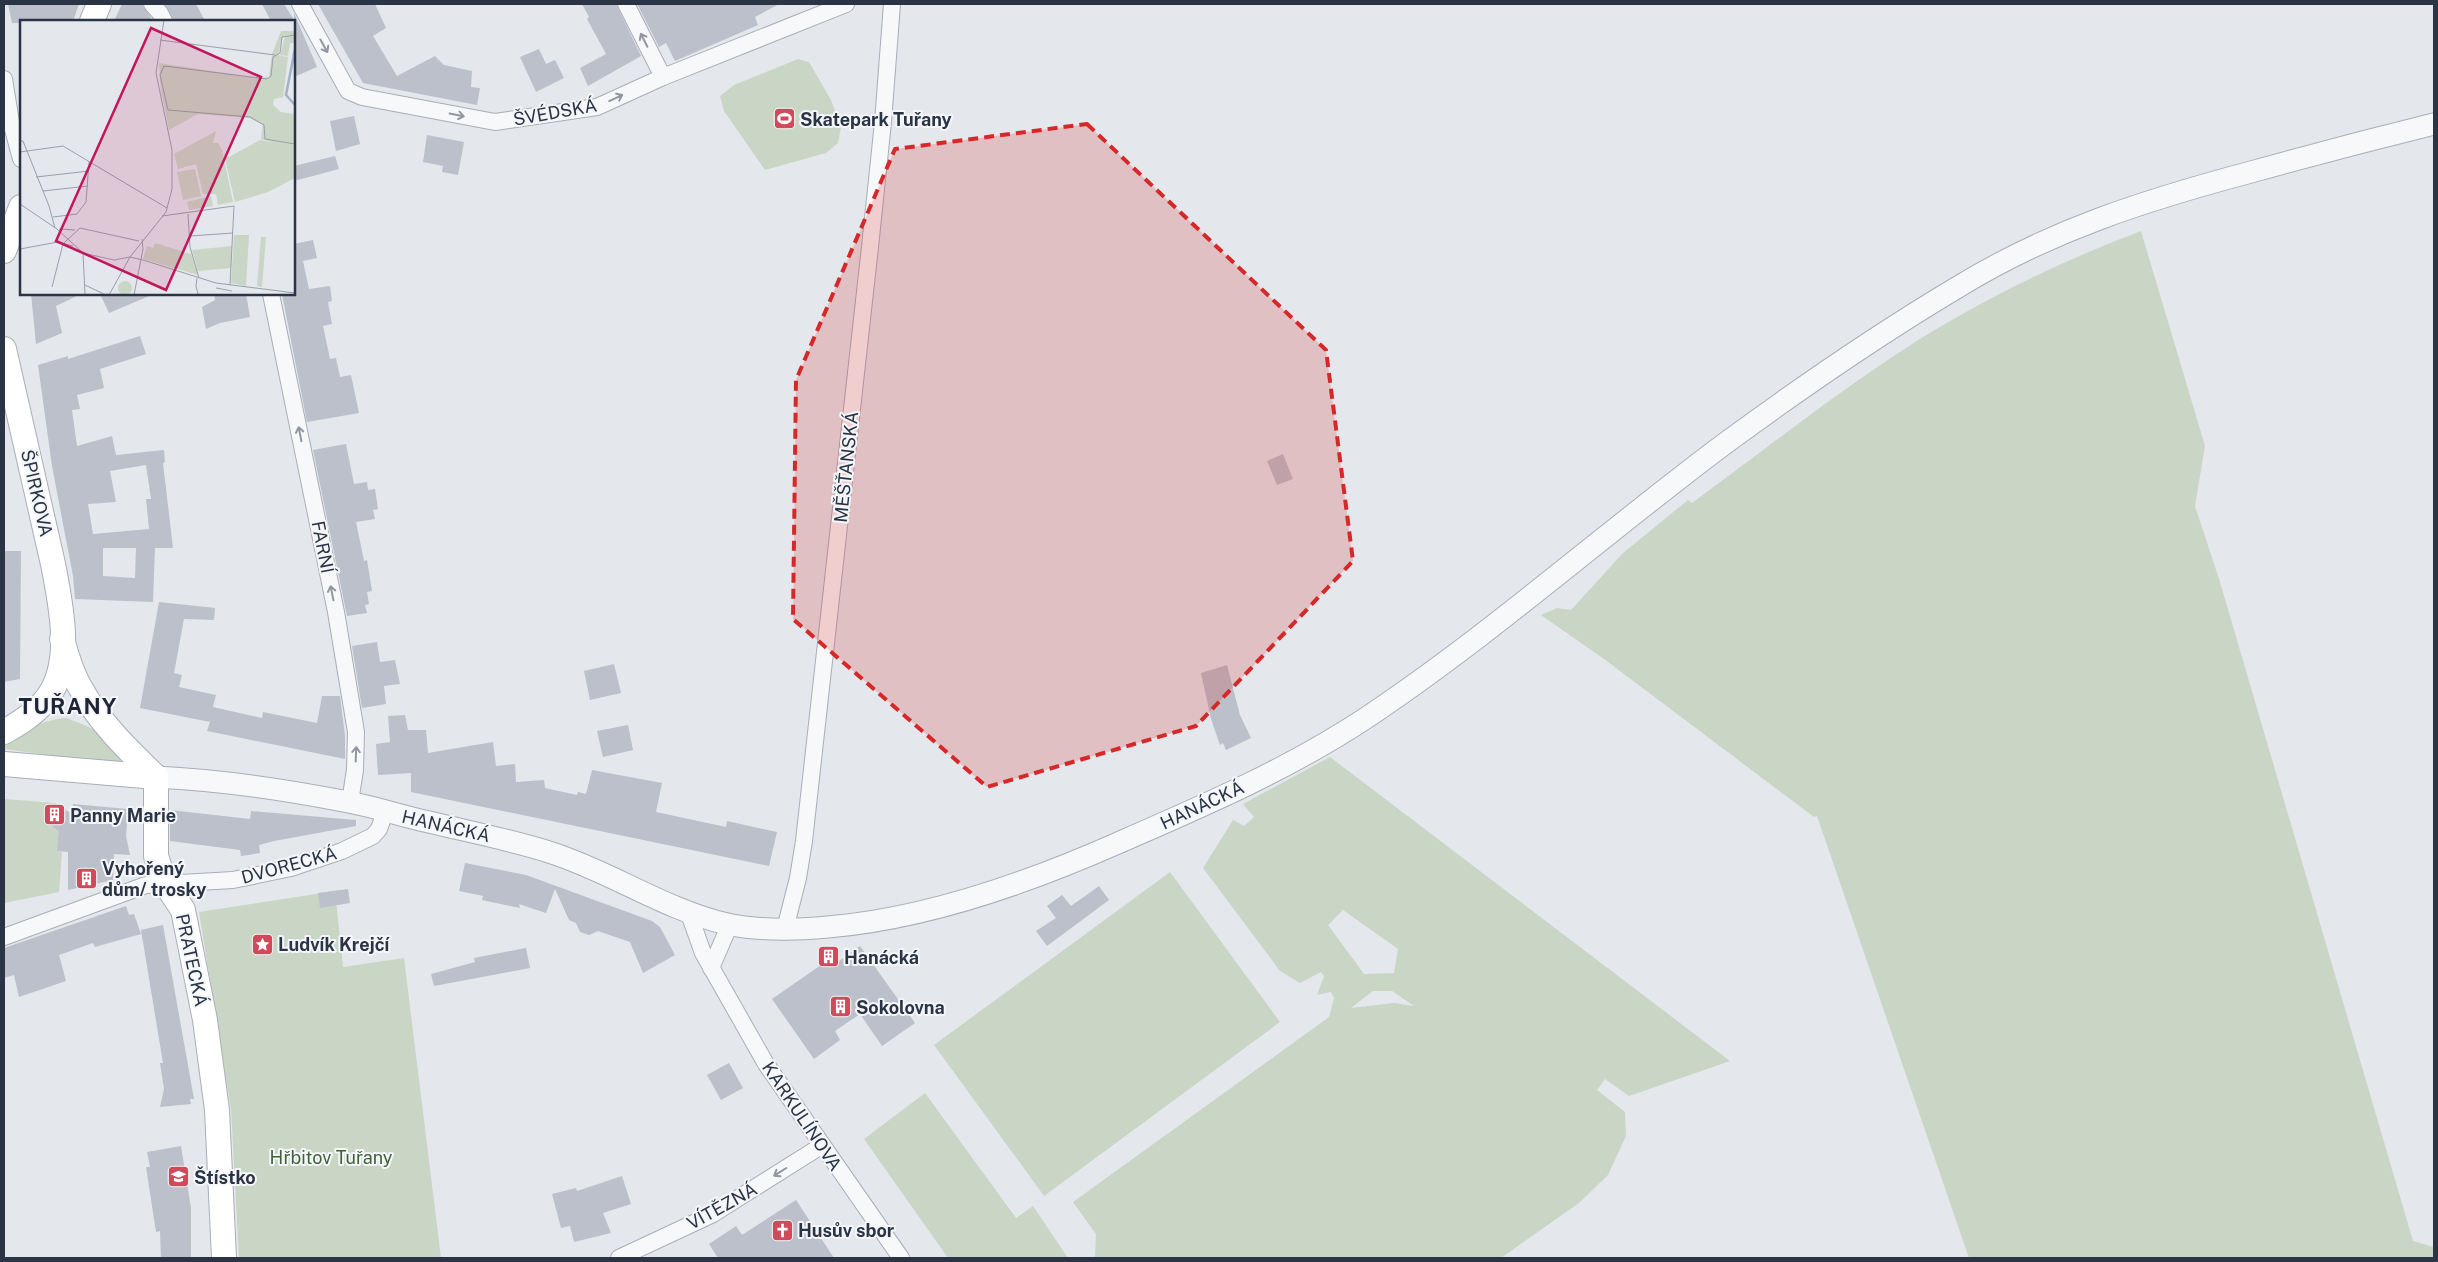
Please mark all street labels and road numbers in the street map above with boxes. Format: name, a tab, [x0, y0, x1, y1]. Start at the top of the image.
street label: ŠVÉDSKÁ	[511, 93, 599, 130]
street label: MĚŠŤANSKÁ	[829, 410, 862, 524]
street label: ŠPIRKOVA	[17, 447, 57, 539]
street label: FARNÍ	[308, 519, 340, 576]
street label: HANÁCKÁ	[1156, 775, 1247, 834]
street label: HANÁCKÁ	[400, 805, 493, 846]
street label: DVORECKÁ	[239, 841, 339, 888]
street label: PRATECKÁ	[172, 911, 213, 1009]
street label: KARKULÍNOVA	[758, 1057, 847, 1175]
street label: VÍTĚZNÁ	[683, 1177, 761, 1234]

